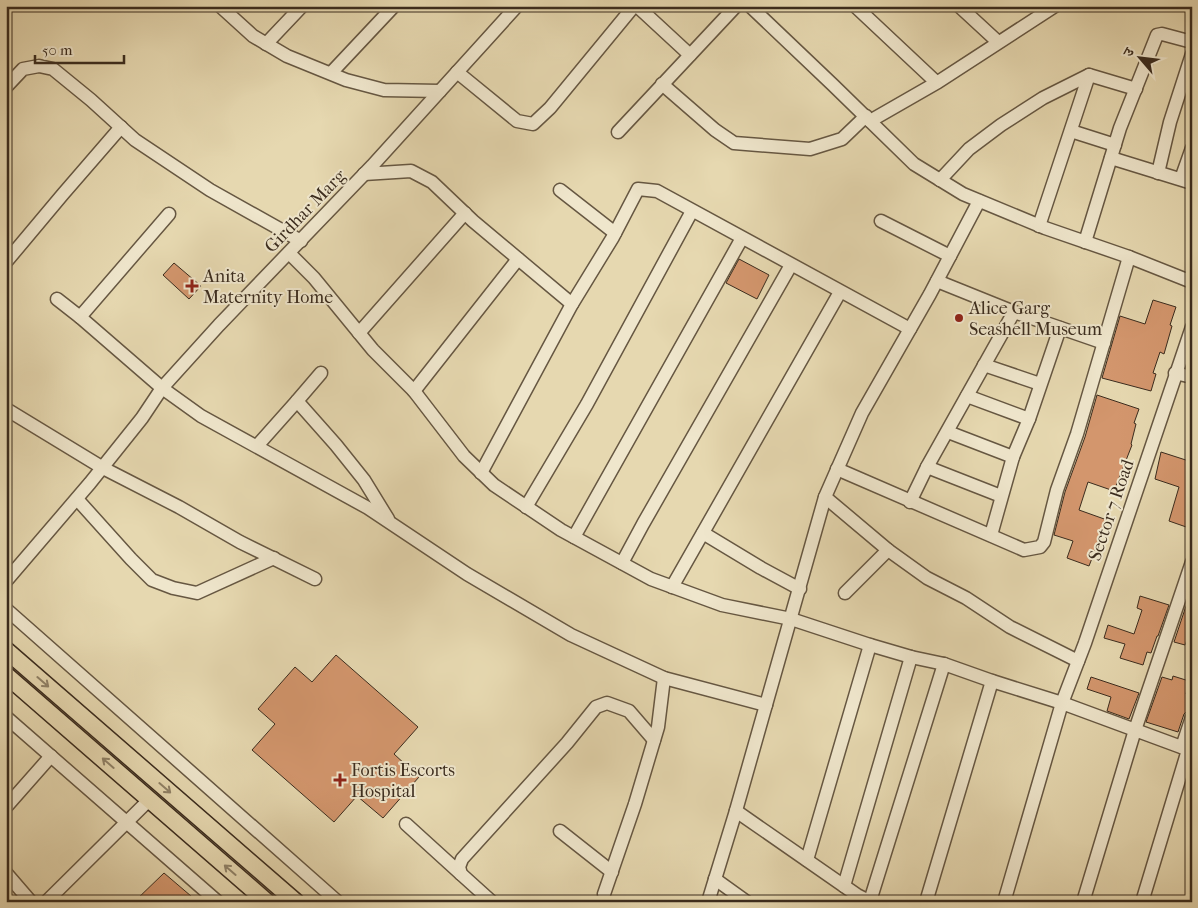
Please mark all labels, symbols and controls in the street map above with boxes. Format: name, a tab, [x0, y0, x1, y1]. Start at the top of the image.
scale bar	[35, 32, 124, 64]
north arrow	[1116, 32, 1166, 82]
text: 50 m	[42, 41, 73, 59]
text: उ	[1119, 44, 1139, 60]
street label: Girdhar Marg	[261, 165, 350, 257]
place label: Anita Maternity Home	[202, 266, 333, 308]
marker: Anita Maternity Home	[185, 279, 199, 293]
place label: Alice Garg Seashell Museum	[968, 298, 1102, 340]
marker: Alice Garg Seashell Museum	[953, 312, 965, 324]
street label: Sector 7 Road	[1084, 457, 1139, 564]
one-way arrow	[36, 676, 49, 687]
one-way arrow	[101, 757, 114, 769]
place label: Fortis Escorts Hospital	[351, 760, 455, 802]
marker: Fortis Escorts Hospital	[333, 773, 347, 787]
one-way arrow	[159, 783, 172, 794]
one-way arrow	[224, 864, 237, 875]

